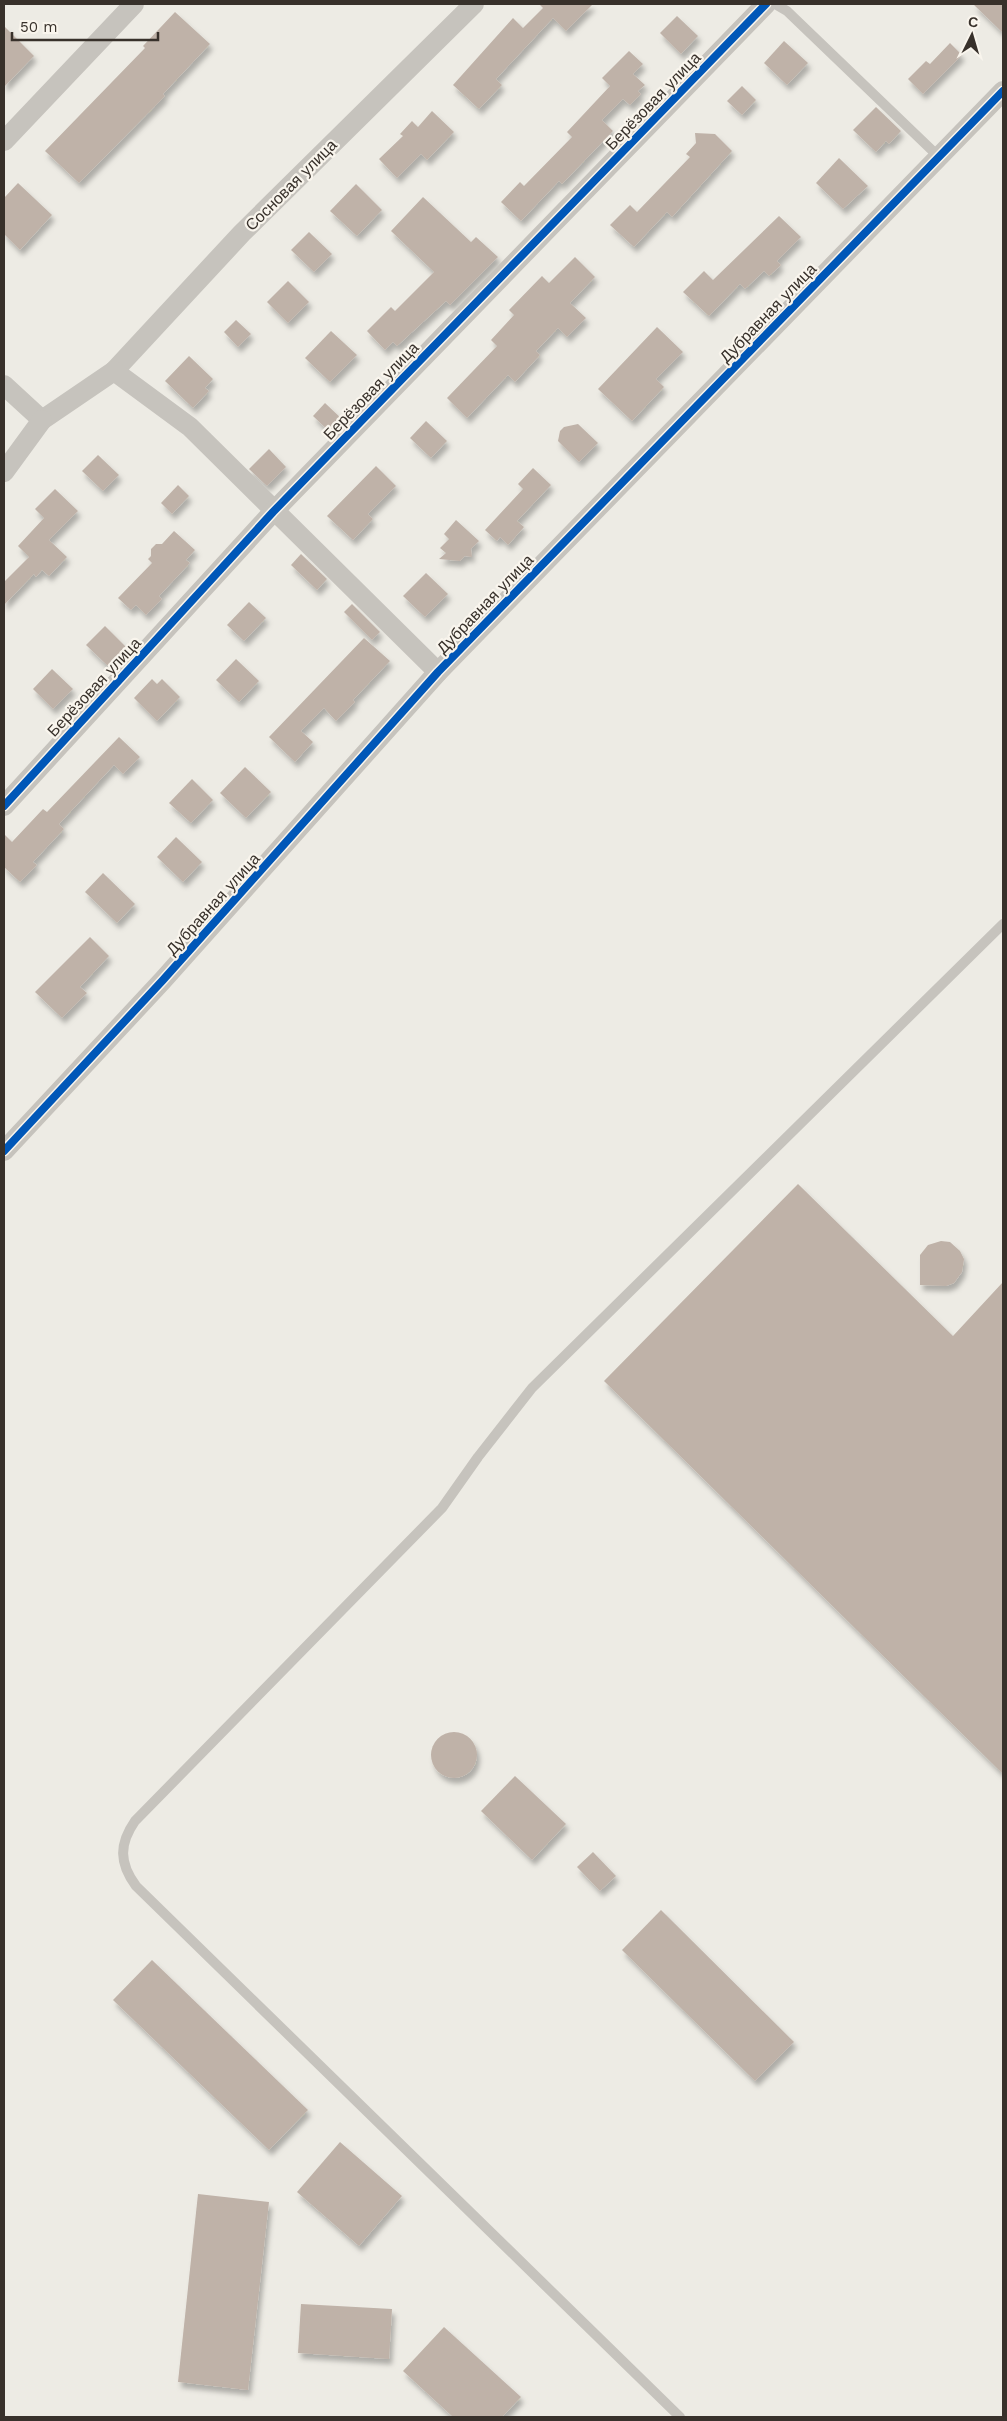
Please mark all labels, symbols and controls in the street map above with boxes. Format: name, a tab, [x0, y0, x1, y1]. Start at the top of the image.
scale bar	[12, 10, 159, 42]
north arrow	[947, 10, 997, 60]
text: С	[967, 14, 979, 30]
text: 50 m	[20, 18, 57, 36]
street label: Берёзовая улица	[602, 48, 705, 154]
street label: Сосновая улица	[241, 135, 341, 235]
street label: Дубравная улица	[716, 259, 820, 367]
street label: Берёзовая улица	[320, 338, 423, 444]
street label: Дубравная улица	[433, 550, 537, 658]
street label: Берёзовая улица	[43, 633, 145, 740]
street label: Дубравная улица	[162, 849, 264, 959]

